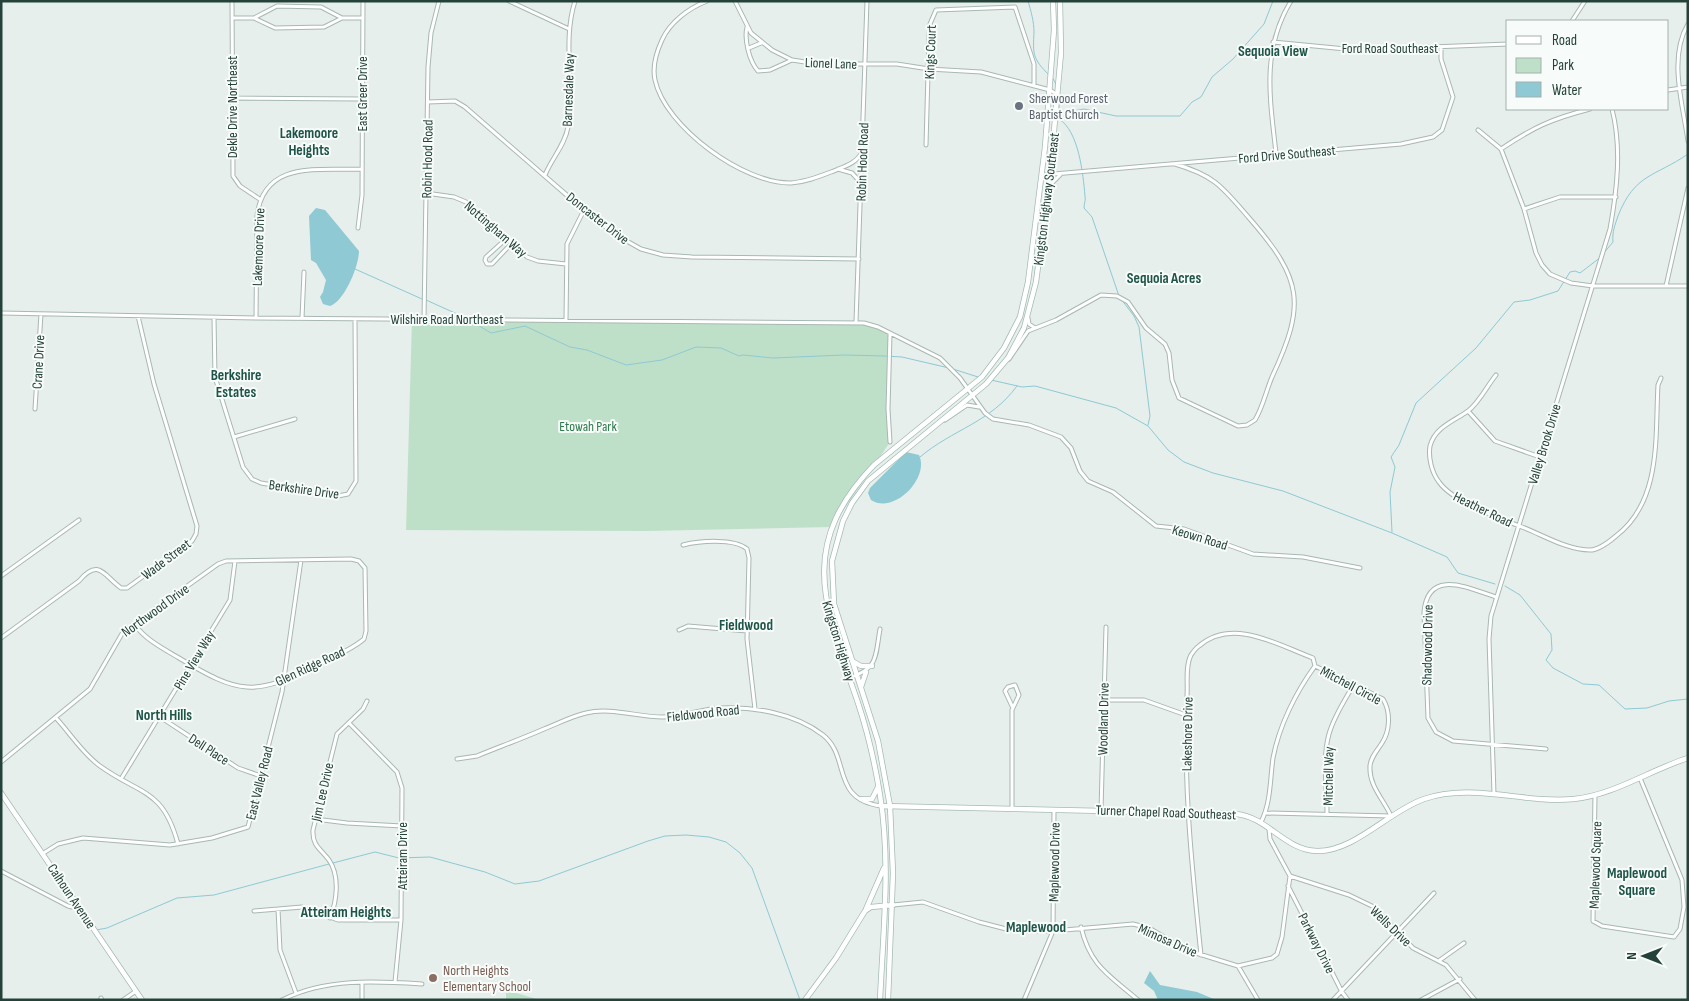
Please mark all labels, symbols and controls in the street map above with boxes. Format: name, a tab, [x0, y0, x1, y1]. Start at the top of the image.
legend	[1506, 20, 1669, 110]
street label: Kings Court	[921, 24, 940, 80]
text: Road	[1552, 31, 1577, 50]
street label: Ford Road Southeast	[1342, 40, 1438, 57]
district label: Sequoia View	[1238, 42, 1308, 61]
street label: Barnesdale Way	[559, 52, 578, 127]
street label: Lionel Lane	[805, 54, 857, 73]
street label: Dekle Drive Northeast	[224, 56, 241, 158]
street label: East Greer Drive	[354, 56, 371, 132]
text: Park	[1552, 56, 1574, 75]
text: Water	[1552, 81, 1583, 100]
place label: Sherwood Forest Baptist Church	[1029, 90, 1108, 123]
marker: Sherwood Forest Baptist Church	[1013, 100, 1025, 112]
street label: Robin Hood Road	[418, 119, 437, 199]
street label: Robin Hood Road	[853, 122, 872, 202]
district label: Lakemoore Heights	[280, 124, 338, 160]
street label: Kingston Highway Southeast	[1030, 132, 1063, 267]
street label: Ford Drive Southeast	[1238, 142, 1336, 167]
street label: Doncaster Drive	[563, 189, 632, 248]
street label: Nottingham Way	[461, 197, 531, 262]
street label: Lakemoore Drive	[249, 208, 268, 286]
district label: Sequoia Acres	[1127, 269, 1201, 288]
street label: Wilshire Road Northeast	[391, 311, 503, 328]
street label: Crane Drive	[29, 335, 48, 390]
district label: Berkshire Estates	[211, 366, 261, 402]
street label: Valley Brook Drive	[1524, 402, 1565, 486]
park label: Etowah Park	[559, 418, 617, 435]
street label: Berkshire Drive	[268, 476, 340, 503]
street label: Heather Road	[1450, 488, 1515, 531]
street label: Keown Road	[1170, 521, 1230, 554]
street label: Wade Street	[138, 535, 194, 583]
street label: Northwood Drive	[118, 580, 192, 641]
street label: Kingston Highway	[818, 599, 859, 684]
street label: Shadowood Drive	[1418, 604, 1437, 686]
district label: Fieldwood	[719, 616, 773, 635]
street label: Pine View Way	[170, 627, 219, 693]
street label: Glen Ridge Road	[273, 643, 348, 690]
street label: Mitchell Circle	[1317, 662, 1384, 709]
street label: Woodland Drive	[1094, 682, 1113, 756]
street label: Lakeshore Drive	[1178, 697, 1197, 771]
street label: Fieldwood Road	[666, 701, 740, 726]
district label: North Hills	[136, 706, 192, 725]
street label: Dell Place	[185, 730, 232, 769]
street label: East Valley Road	[242, 744, 277, 822]
street label: Mitchell Way	[1319, 746, 1338, 806]
street label: Jim Lee Drive	[307, 761, 337, 824]
street label: Turner Chapel Road Southeast	[1095, 802, 1237, 823]
street label: Maplewood Square	[1585, 821, 1606, 909]
street label: Atteiram Drive	[394, 822, 411, 891]
street label: Maplewood Drive	[1045, 822, 1064, 902]
street label: Calhoun Avenue	[44, 861, 100, 932]
district label: Maplewood Square	[1607, 864, 1667, 900]
street label: Wells Drive	[1366, 902, 1415, 950]
district label: Atteiram Heights	[300, 903, 391, 922]
street label: Parkway Drive	[1294, 910, 1339, 976]
district label: Maplewood	[1006, 918, 1066, 937]
street label: Mimosa Drive	[1136, 920, 1200, 961]
north arrow	[1619, 931, 1669, 981]
text: N	[1623, 952, 1640, 960]
place label: North Heights Elementary School	[443, 962, 531, 995]
marker: North Heights Elementary School	[427, 972, 439, 984]

